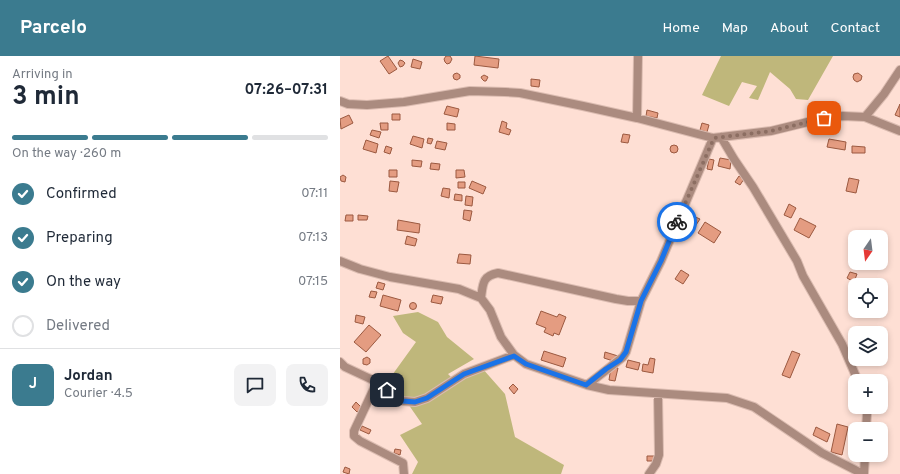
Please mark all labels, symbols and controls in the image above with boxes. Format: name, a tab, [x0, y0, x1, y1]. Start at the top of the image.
text: Parcelo	[20, 16, 87, 40]
text: Home	[663, 20, 700, 37]
text: Map	[722, 20, 748, 37]
text: About	[770, 20, 809, 37]
text: Contact	[831, 20, 880, 37]
text: Arriving in	[12, 67, 73, 83]
text: 3 min	[12, 81, 80, 114]
text: 07:26–07:31	[245, 81, 328, 100]
pin	[807, 101, 841, 135]
icon: bag	[813, 107, 835, 129]
text: On the way · 260 m	[12, 146, 121, 162]
icon: check	[12, 183, 34, 205]
text: Confirmed	[46, 185, 117, 204]
text: 07:11	[301, 186, 328, 202]
courier	[657, 202, 697, 242]
icon: bike	[666, 211, 688, 233]
icon: check	[12, 227, 34, 249]
text: Preparing	[46, 229, 113, 248]
text: 07:13	[298, 230, 328, 246]
north arrow	[848, 230, 888, 270]
map controls	[848, 230, 888, 462]
icon: check	[12, 271, 34, 293]
text: On the way	[46, 273, 121, 292]
text: 07:15	[298, 274, 328, 290]
button: locate	[848, 278, 888, 318]
text: Delivered	[46, 317, 110, 336]
button: layers	[848, 326, 888, 366]
button: chat	[234, 364, 276, 406]
button: phone	[286, 364, 328, 406]
text: Jordan	[64, 367, 113, 386]
pin	[370, 373, 404, 407]
button: +	[848, 374, 888, 414]
text: J	[29, 375, 37, 394]
icon: home	[376, 379, 398, 401]
text: Courier · 4.5	[64, 386, 133, 402]
button: −	[848, 422, 888, 462]

